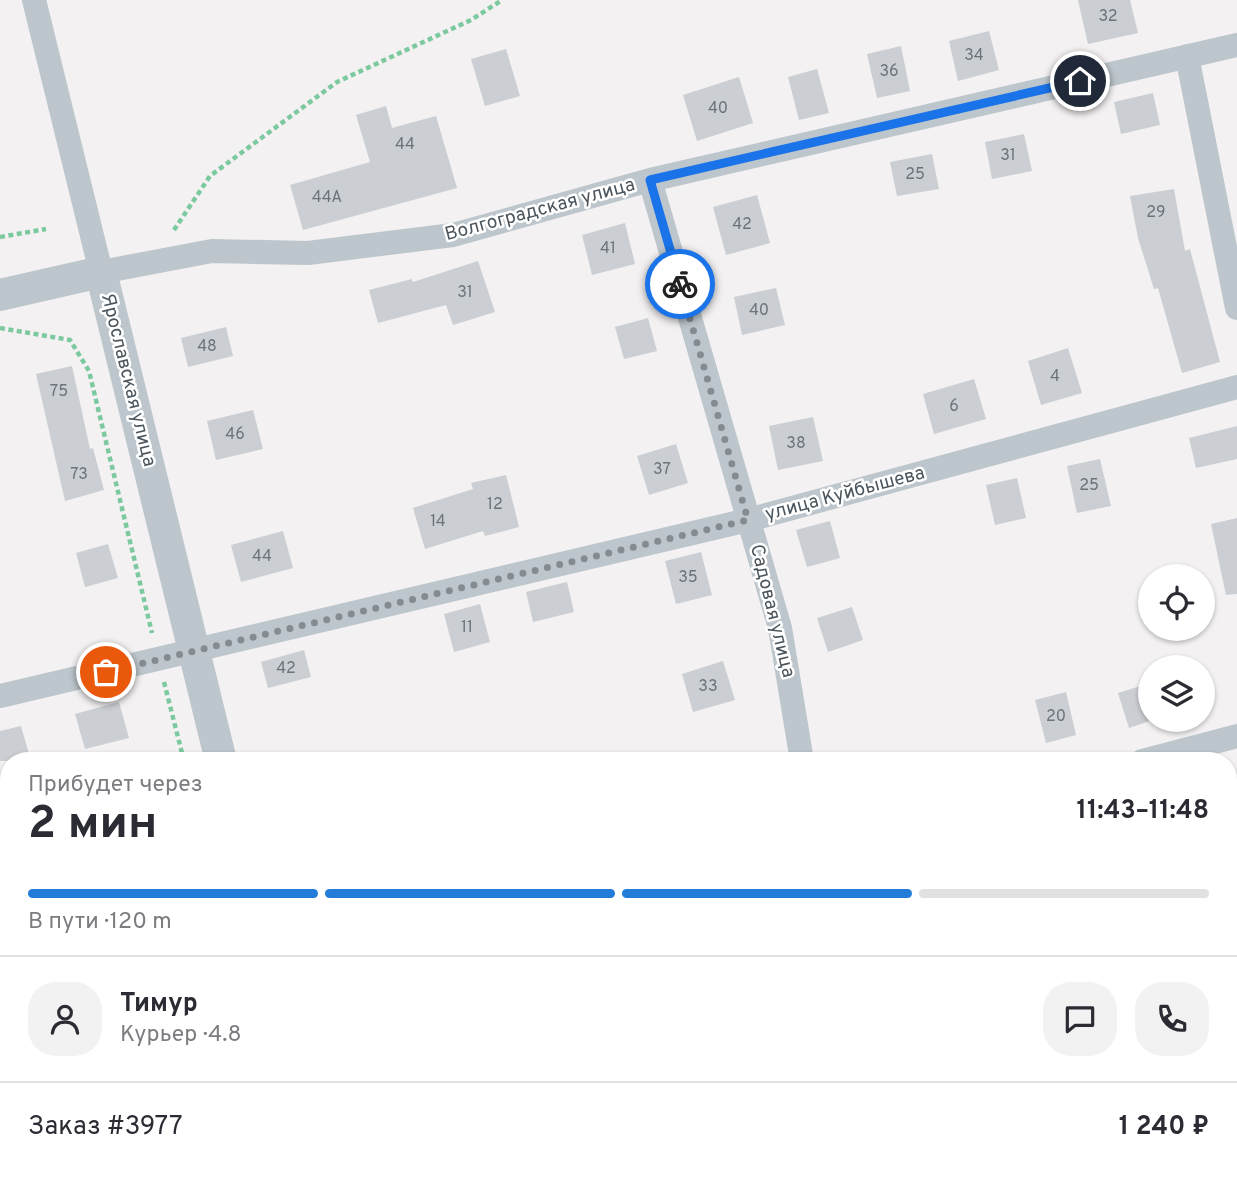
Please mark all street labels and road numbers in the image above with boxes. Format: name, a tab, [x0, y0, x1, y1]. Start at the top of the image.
street label: Волгоградская улица	[442, 173, 638, 247]
street label: Ярославская улица	[95, 291, 161, 469]
street label: улица Куйбышева	[762, 461, 928, 527]
street label: Садовая улица	[744, 542, 800, 680]

